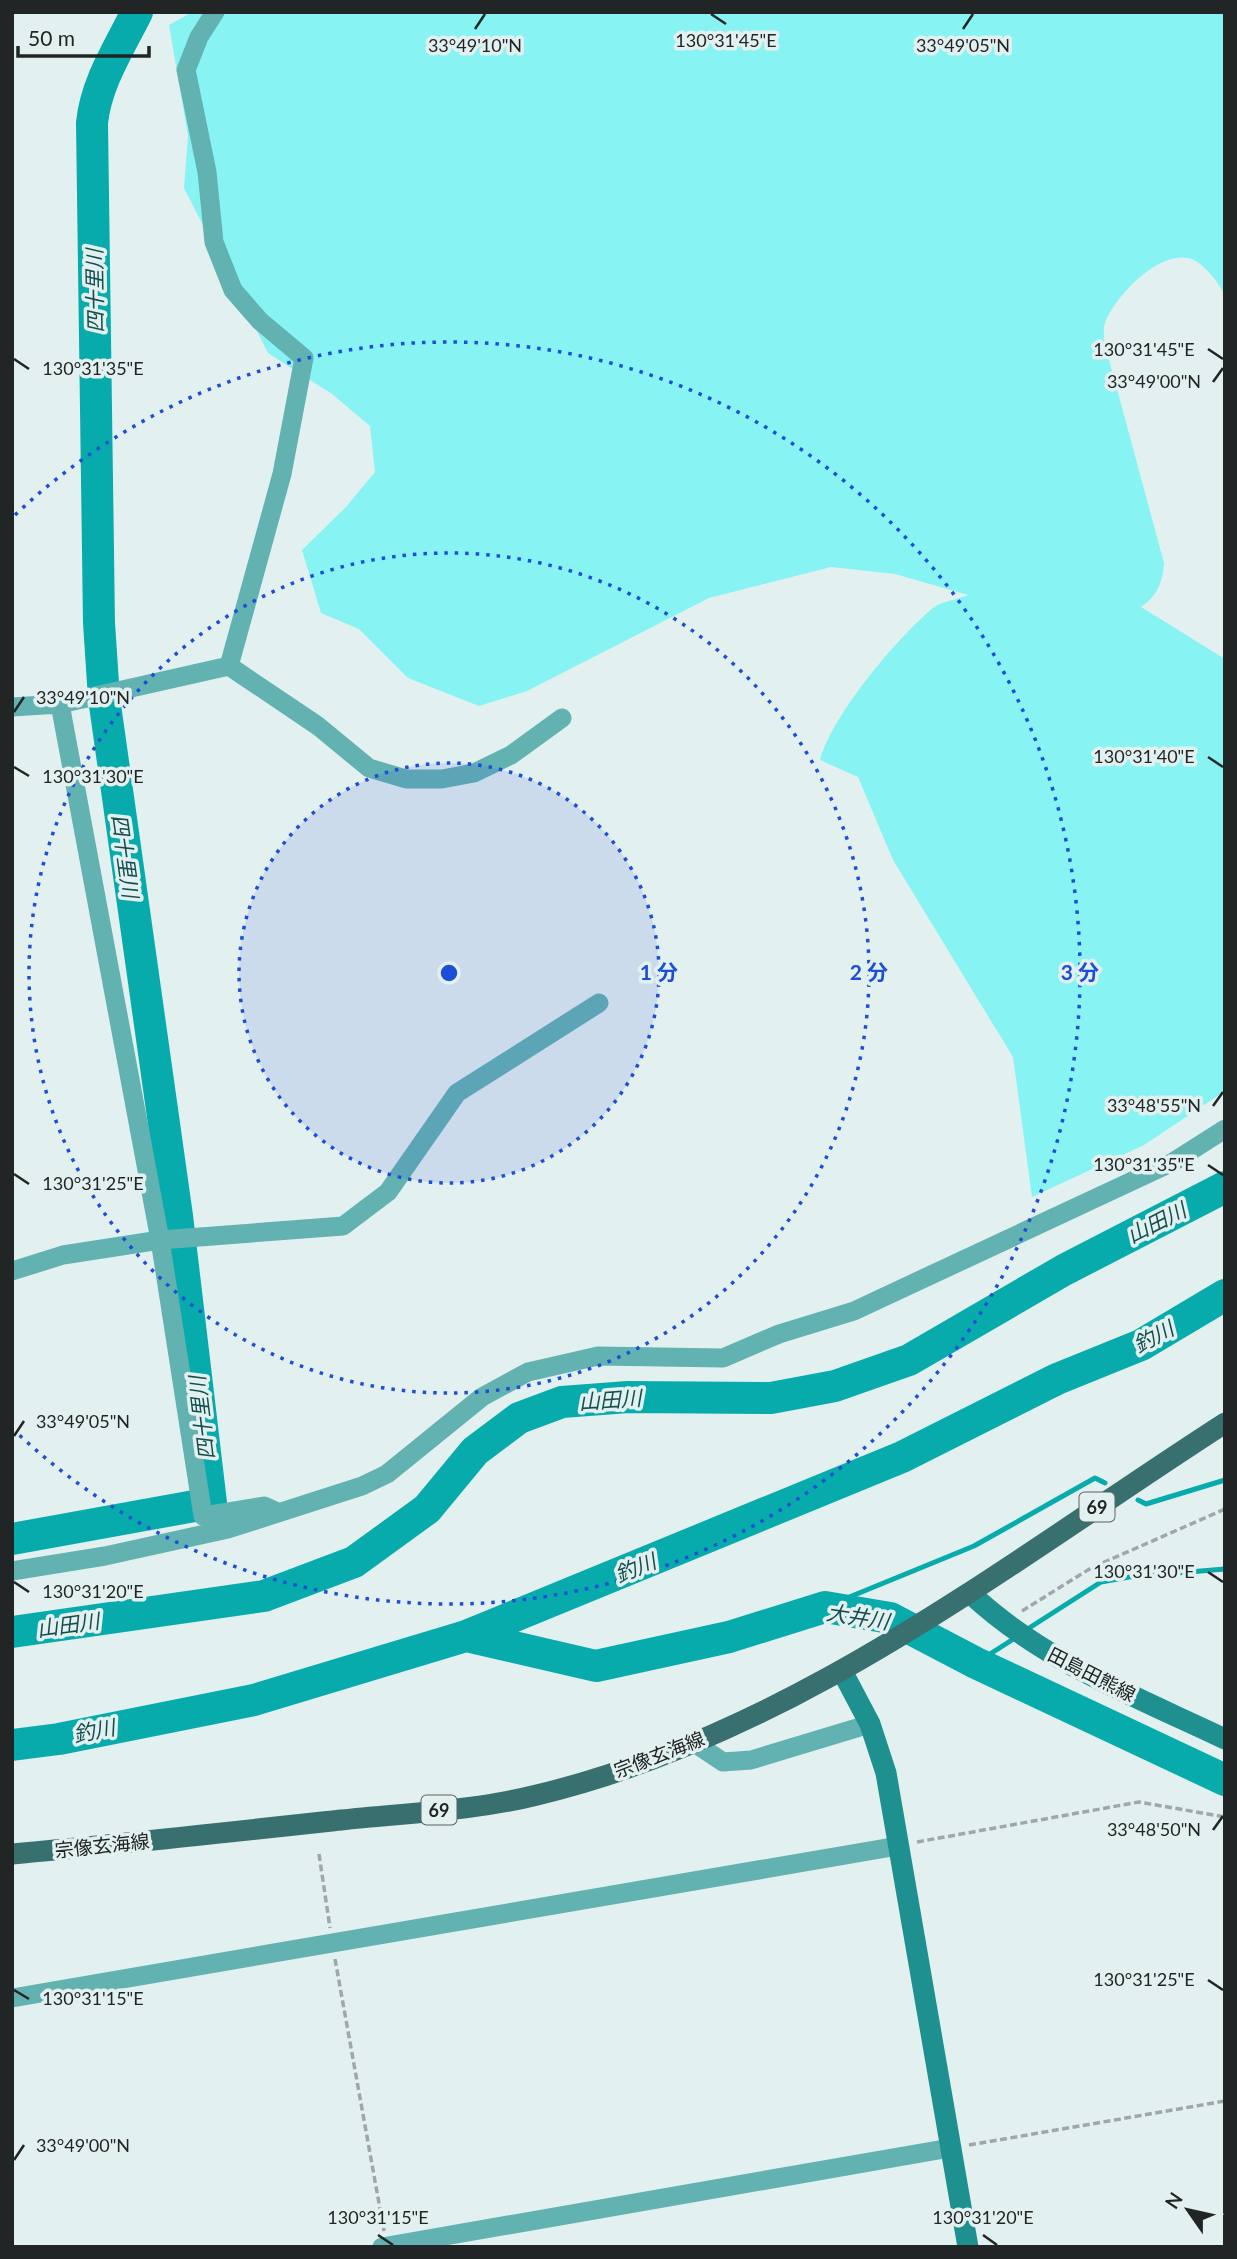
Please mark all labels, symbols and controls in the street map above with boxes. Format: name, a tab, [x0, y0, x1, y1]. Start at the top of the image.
scale bar	[18, 14, 149, 58]
text: 50 m	[28, 25, 75, 50]
text: 130°31'45"E	[675, 29, 777, 51]
text: 33°49'10"N	[428, 34, 522, 56]
text: 33°49'05"N	[916, 34, 1010, 56]
water label: 四十里川	[81, 247, 107, 333]
text: 130°31'45"E	[1093, 338, 1195, 360]
text: 130°31'35"E	[42, 357, 144, 379]
text: 33°49'00"N	[1107, 370, 1201, 392]
text: 33°49'10"N	[36, 686, 130, 708]
text: 130°31'40"E	[1093, 745, 1195, 767]
text: 130°31'30"E	[42, 765, 144, 787]
water label: 四十里川	[108, 813, 145, 901]
text: 1 分	[640, 959, 678, 984]
text: 2 分	[850, 959, 888, 984]
text: 3 分	[1061, 959, 1099, 984]
centre of rings	[437, 961, 461, 985]
text: 33°48'55"N	[1107, 1094, 1201, 1116]
text: 130°31'35"E	[1093, 1153, 1195, 1175]
text: 130°31'25"E	[42, 1172, 144, 1194]
water label: 山田川	[1122, 1196, 1192, 1247]
water label: 釣川	[1129, 1314, 1179, 1357]
water label: 四十里川	[183, 1373, 219, 1461]
water label: 山田川	[578, 1384, 644, 1414]
text: 33°49'05"N	[36, 1410, 130, 1432]
road number: 69	[1080, 1492, 1114, 1522]
water label: 釣川	[611, 1547, 661, 1586]
text: 130°31'30"E	[1093, 1560, 1195, 1582]
text: 130°31'20"E	[42, 1580, 144, 1602]
water label: 大井川	[825, 1599, 893, 1634]
water label: 山田川	[35, 1607, 103, 1641]
street label: 田島田熊線	[1044, 1642, 1140, 1706]
water label: 釣川	[71, 1713, 119, 1746]
street label: 宗像玄海線	[611, 1726, 707, 1782]
road number: 69	[422, 1796, 457, 1824]
text: 33°48'50"N	[1107, 1818, 1201, 1840]
street label: 宗像玄海線	[54, 1829, 150, 1861]
text: 130°31'25"E	[1093, 1968, 1195, 1990]
text: 130°31'15"E	[42, 1987, 144, 2009]
text: 33°49'00"N	[36, 2134, 130, 2156]
north arrow	[1153, 2175, 1223, 2245]
text: N	[1160, 2188, 1187, 2213]
text: 130°31'15"E	[327, 2206, 429, 2228]
text: 130°31'20"E	[932, 2206, 1034, 2228]

